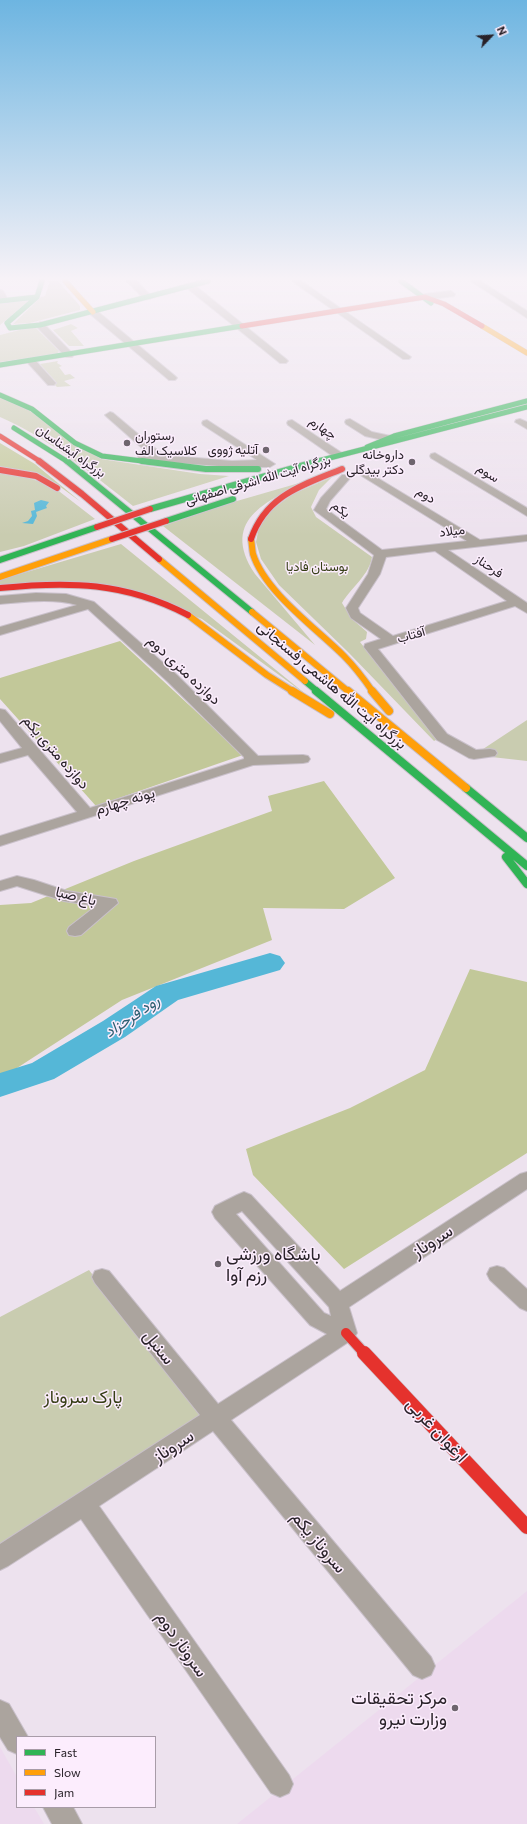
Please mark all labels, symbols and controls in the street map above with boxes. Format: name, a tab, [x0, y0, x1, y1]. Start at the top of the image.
north arrow	[471, 16, 511, 56]
text: N	[495, 24, 510, 37]
street label: چهارم	[306, 413, 340, 443]
street label: بزرگراه آبشناسان	[33, 421, 109, 481]
place label: رستوران کلاسیک الف	[135, 428, 197, 459]
marker: رستوران کلاسیک الف	[122, 438, 132, 448]
place label: آتلیه ژووی	[208, 442, 258, 458]
marker: آتلیه ژووی	[261, 445, 271, 455]
place label: داروخانه دکتر بیدگلی	[346, 447, 404, 478]
street label: بزرگراه آیت الله اشرفی اصفهانی	[184, 452, 332, 508]
marker: داروخانه دکتر بیدگلی	[407, 457, 417, 467]
street label: سوم	[474, 460, 502, 486]
street label: دوم	[414, 483, 438, 507]
street label: یکم	[329, 497, 353, 521]
street label: میلاد	[438, 522, 466, 540]
street label: فرحناز	[472, 551, 506, 581]
park label: بوستان فادیا	[286, 559, 348, 575]
street label: بزرگراه آیت الله هاشمی رفسنجانی	[254, 617, 410, 753]
street label: آفتاب	[395, 624, 427, 646]
street label: دوازده متری دوم	[144, 631, 224, 709]
street label: دوازده متری یکم	[19, 711, 93, 793]
street label: پونه چهارم	[93, 783, 157, 819]
street label: باغ صبا	[54, 883, 98, 909]
water label: رود فرحزاد	[101, 991, 163, 1041]
street label: سروناز	[407, 1220, 457, 1262]
place label: باشگاه ورزشی رزم آوا	[226, 1243, 320, 1286]
marker: باشگاه ورزشی رزم آوا	[213, 1259, 223, 1269]
street label: سنبل	[138, 1325, 180, 1369]
park label: پارک سروناز	[44, 1386, 122, 1408]
street label: ارغوان غربی	[402, 1393, 472, 1467]
street label: سروناز	[148, 1425, 198, 1467]
street label: سروناز یکم	[287, 1507, 351, 1577]
street label: سروناز دوم	[151, 1607, 213, 1681]
place label: مرکز تحقیقات وزارت نیرو	[351, 1687, 447, 1730]
marker: مرکز تحقیقات وزارت نیرو	[450, 1703, 460, 1713]
legend	[16, 1736, 156, 1808]
text: Fast	[54, 1745, 77, 1759]
text: Slow	[54, 1765, 81, 1779]
text: Jam	[54, 1785, 74, 1799]

